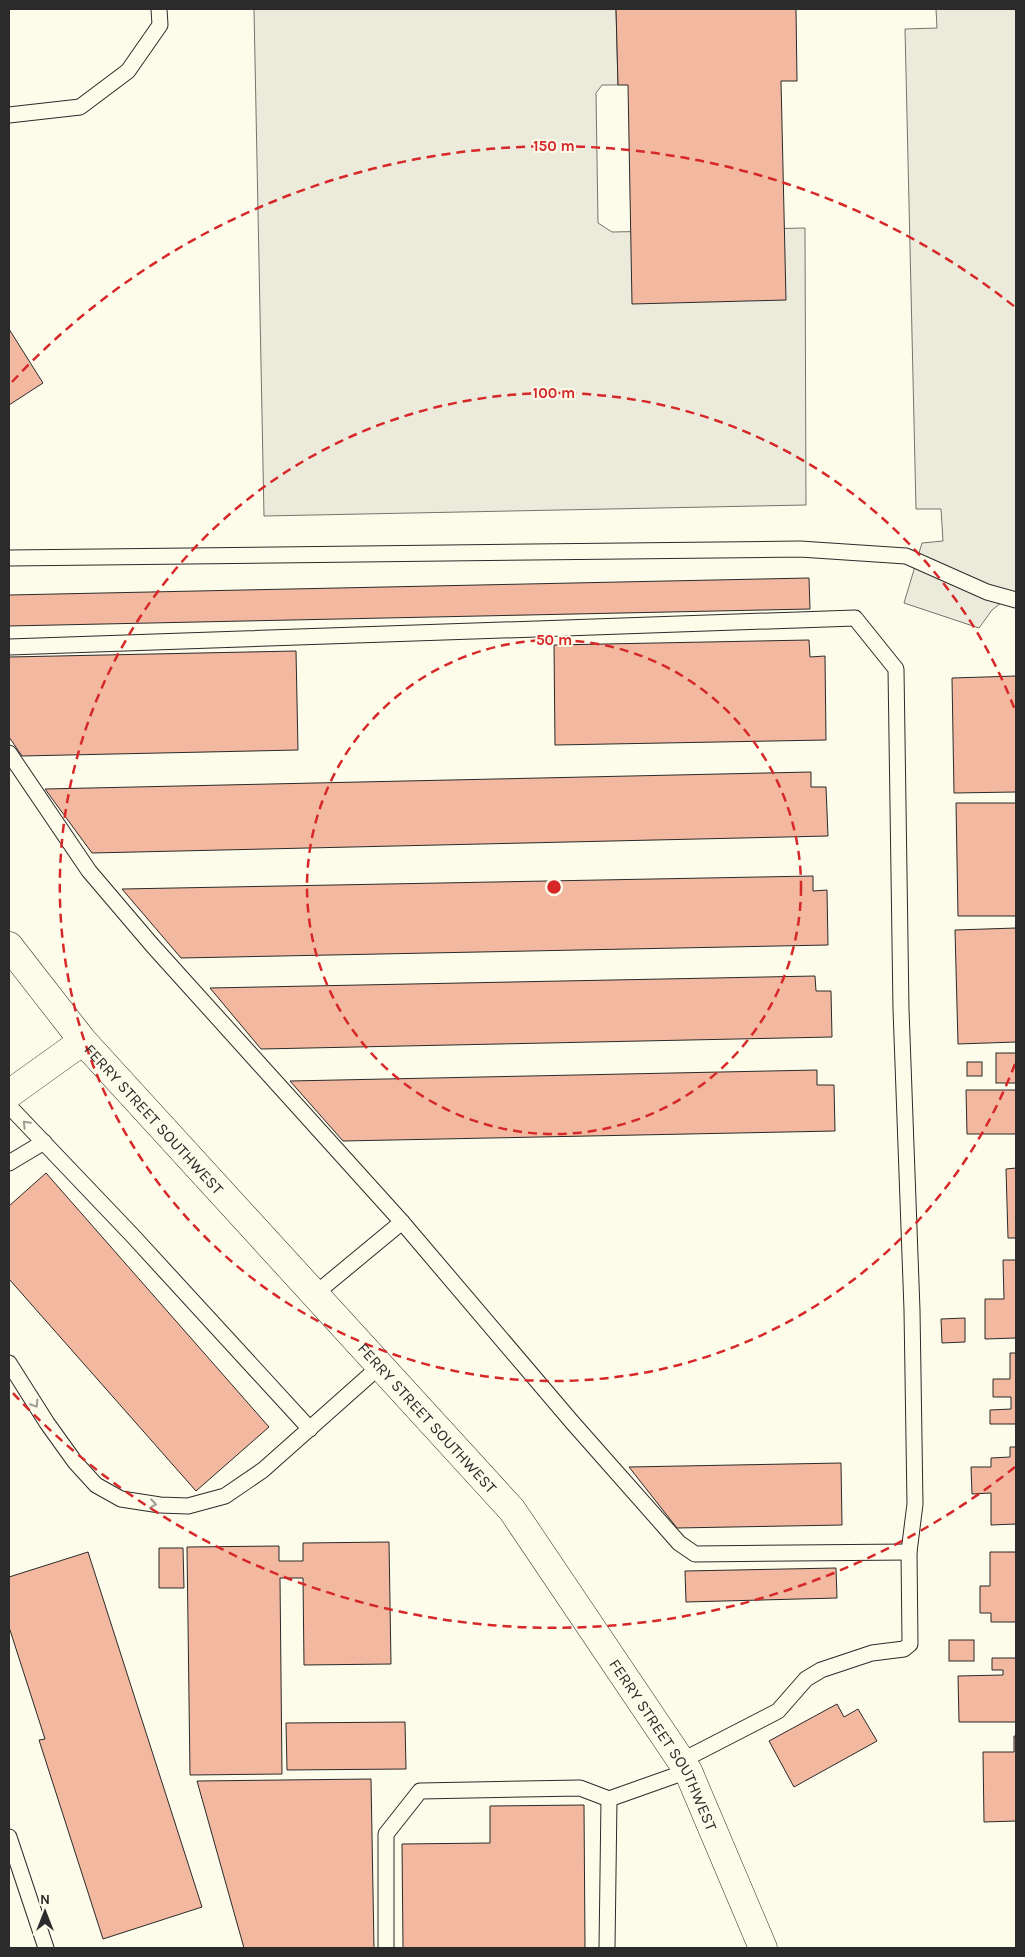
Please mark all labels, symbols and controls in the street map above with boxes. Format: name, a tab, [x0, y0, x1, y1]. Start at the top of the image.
text: 150 m	[533, 137, 575, 155]
text: 100 m	[533, 384, 575, 402]
text: 50 m	[536, 631, 572, 649]
centre of rings	[545, 878, 563, 896]
street label: FERRY STREET SOUTHWEST	[80, 1040, 227, 1198]
one-way arrow	[23, 1121, 32, 1130]
street label: FERRY STREET SOUTHWEST	[354, 1339, 501, 1497]
one-way arrow	[28, 1399, 38, 1408]
one-way arrow	[149, 1498, 157, 1509]
street label: FERRY STREET SOUTHWEST	[605, 1655, 721, 1834]
north arrow	[20, 1887, 70, 1937]
text: N	[40, 1891, 50, 1908]

